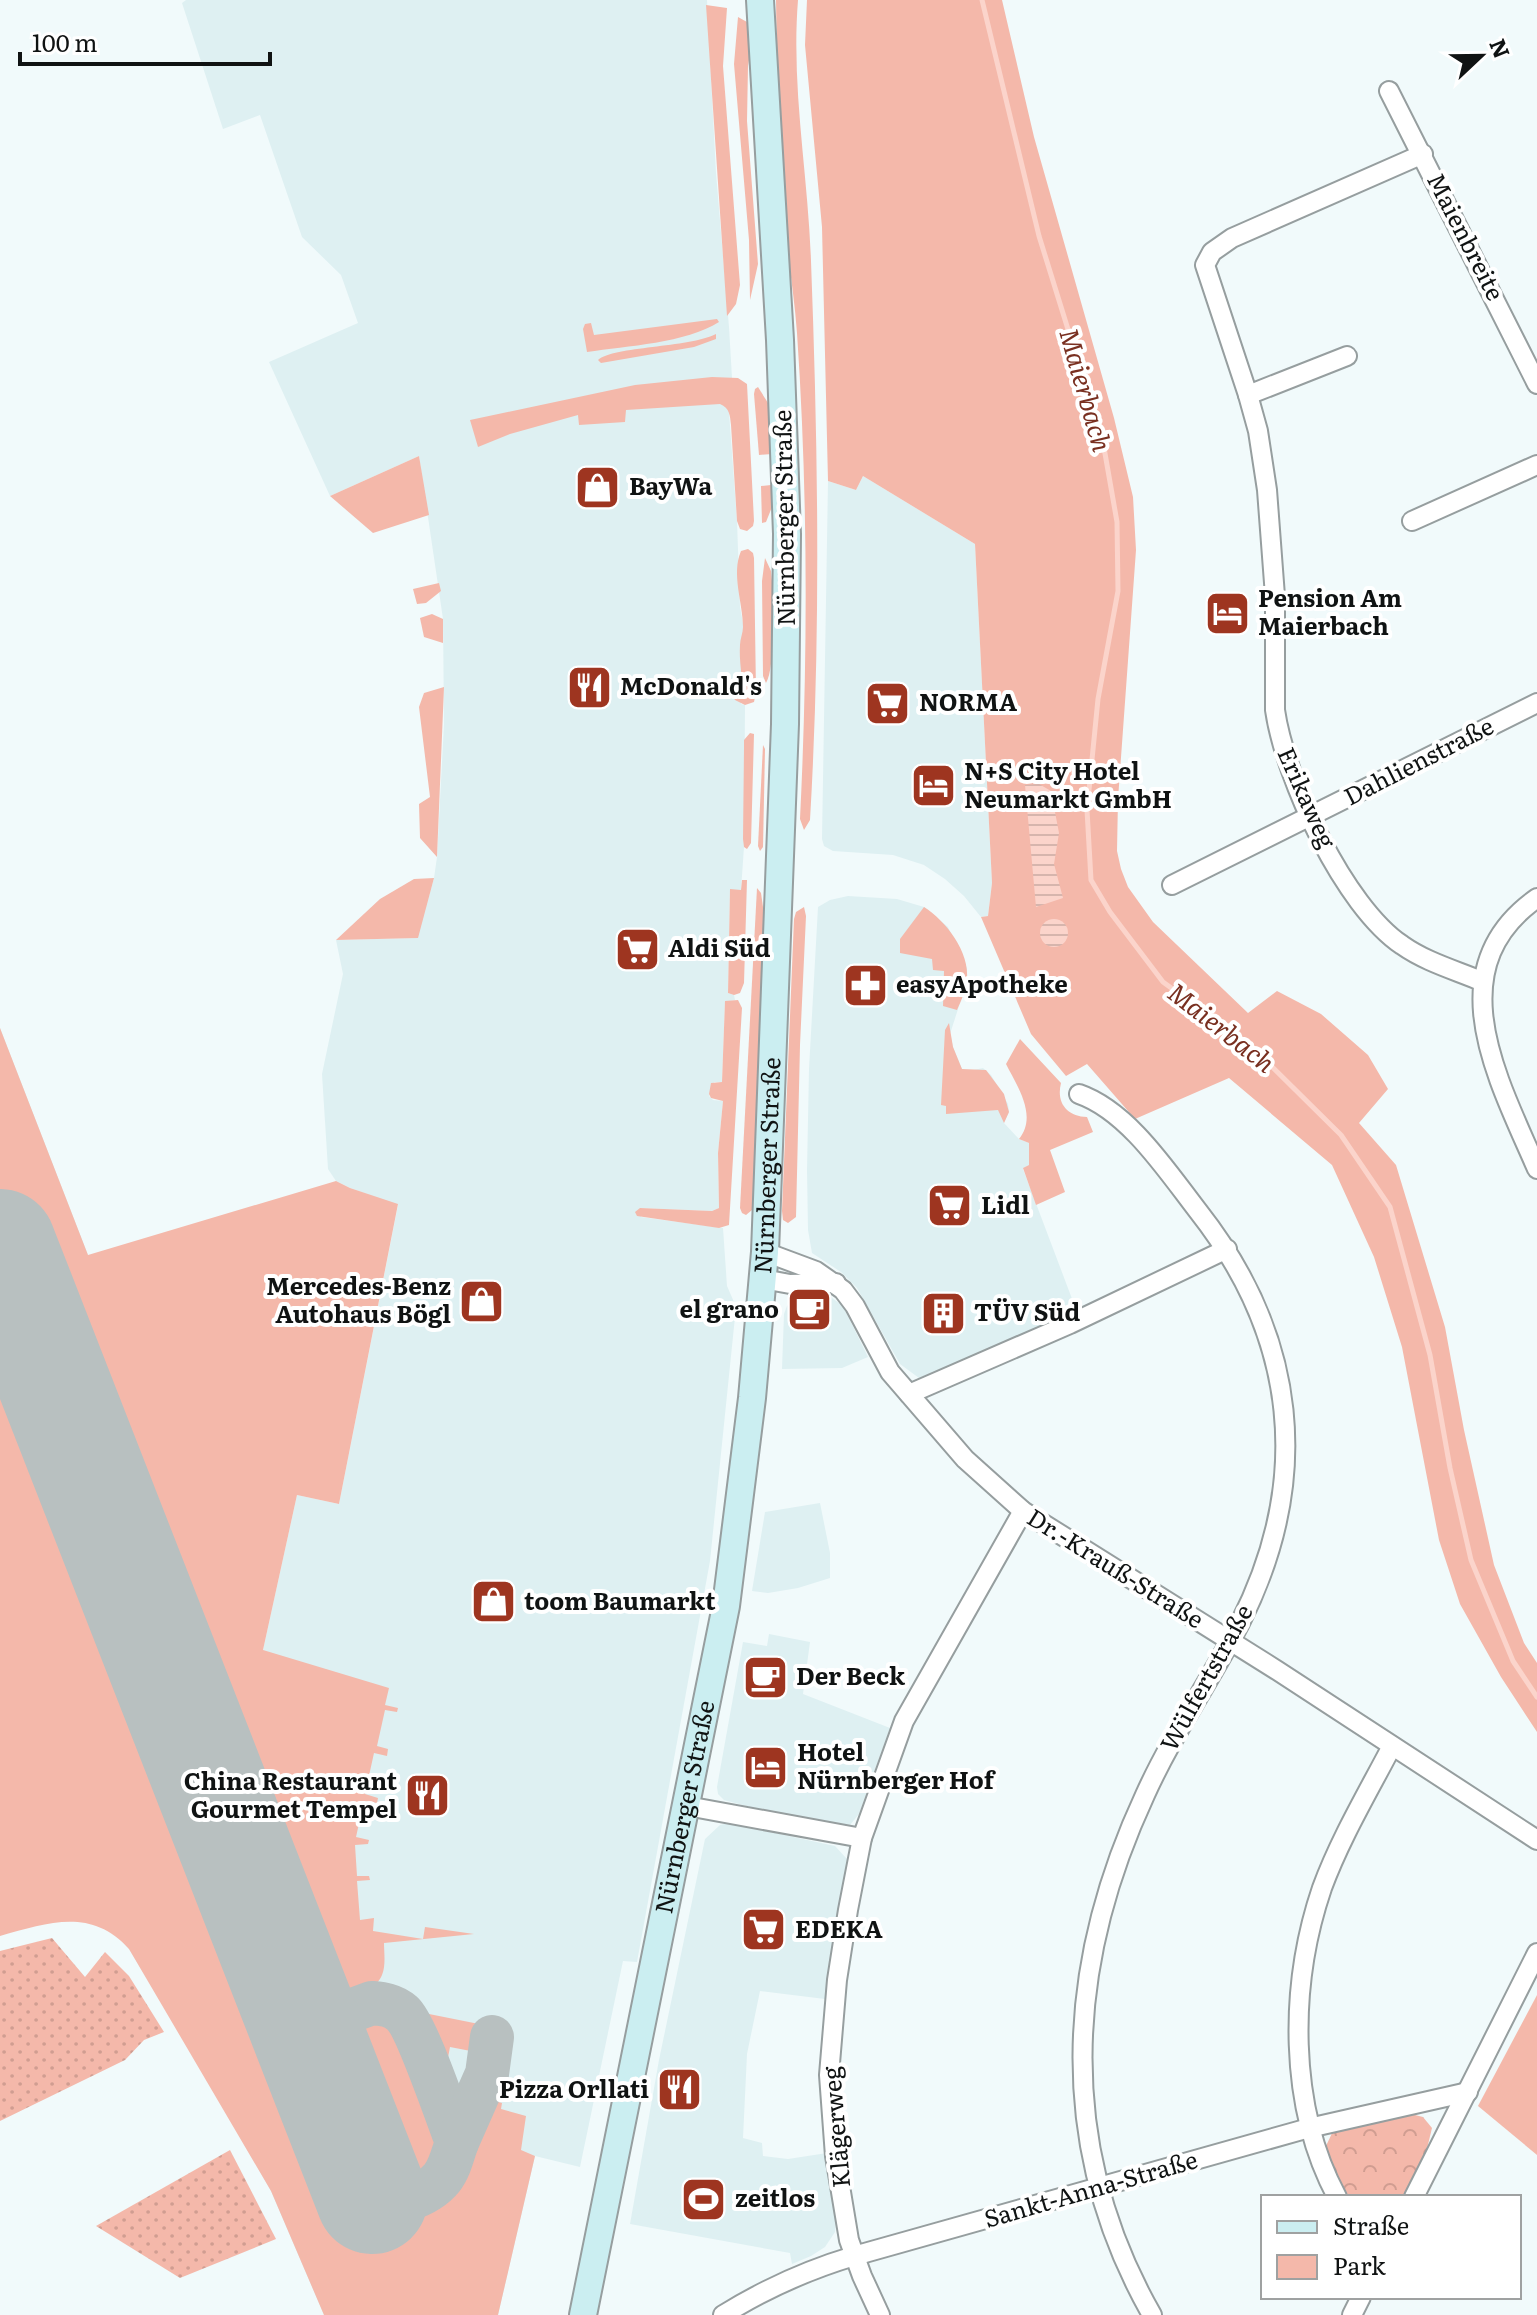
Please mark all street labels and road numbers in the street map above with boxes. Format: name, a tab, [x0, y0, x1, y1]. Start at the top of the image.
street label: Maienbreite	[1420, 166, 1514, 306]
street label: Nürnberger Straße	[763, 409, 802, 627]
street label: Dahlienstraße	[1337, 707, 1499, 813]
street label: Erikaweg	[1270, 741, 1346, 854]
street label: Nürnberger Straße	[743, 1057, 787, 1275]
street label: Dr.-Krauß-Straße	[1021, 1498, 1211, 1635]
street label: Wülfertstraße	[1150, 1597, 1260, 1757]
street label: Nürnberger Straße	[644, 1697, 722, 1916]
street label: Klägerweg	[812, 2064, 857, 2189]
street label: Sankt-Anna-Straße	[980, 2140, 1201, 2235]

